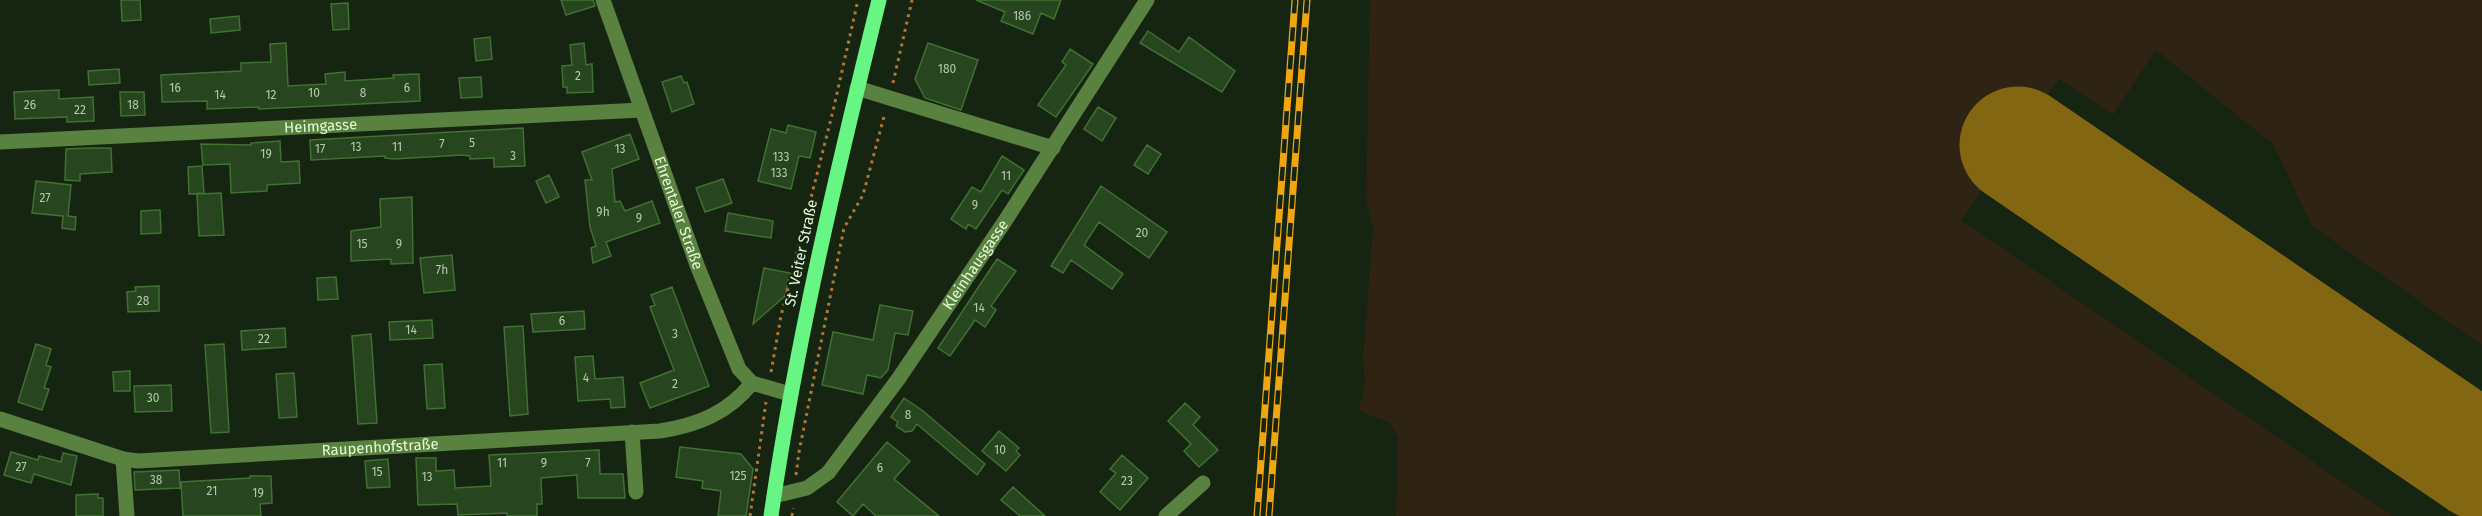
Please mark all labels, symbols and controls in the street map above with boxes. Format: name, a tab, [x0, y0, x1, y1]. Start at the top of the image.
house number: 186	[1013, 9, 1031, 23]
house number: 180	[938, 62, 957, 76]
house number: 2	[575, 69, 581, 83]
house number: 16	[169, 81, 181, 95]
house number: 6	[404, 81, 410, 95]
house number: 10	[308, 86, 320, 100]
house number: 8	[360, 86, 367, 100]
house number: 14	[214, 88, 226, 102]
house number: 12	[265, 88, 277, 102]
house number: 26	[24, 98, 36, 112]
house number: 18	[127, 98, 139, 112]
house number: 22	[74, 103, 86, 117]
street label: Heimgasse	[284, 115, 358, 137]
house number: 5	[469, 136, 475, 150]
house number: 7	[439, 137, 445, 151]
house number: 13	[350, 140, 362, 154]
house number: 11	[392, 140, 402, 154]
house number: 17	[315, 142, 325, 156]
house number: 13	[614, 142, 626, 156]
house number: 19	[260, 147, 272, 161]
house number: 3	[510, 149, 516, 163]
house number: 133	[772, 150, 790, 164]
street label: Ehrentaler Straße	[650, 154, 707, 272]
house number: 133	[770, 166, 788, 180]
house number: 11	[1001, 169, 1011, 183]
house number: 27	[39, 191, 51, 205]
street label: St. Veiter Straße	[781, 198, 821, 308]
house number: 9	[972, 198, 978, 212]
house number: 9h	[596, 205, 610, 219]
house number: 9	[636, 211, 642, 225]
street label: Kleinhausgasse	[939, 216, 1012, 313]
house number: 20	[1136, 226, 1149, 240]
house number: 15	[356, 237, 368, 251]
house number: 9	[396, 237, 402, 251]
house number: 7h	[436, 263, 448, 277]
house number: 28	[137, 294, 150, 308]
house number: 14	[973, 301, 985, 315]
house number: 6	[559, 314, 565, 328]
house number: 14	[405, 323, 417, 337]
house number: 3	[672, 327, 678, 341]
house number: 22	[258, 332, 270, 346]
house number: 4	[583, 371, 590, 385]
house number: 2	[672, 377, 678, 391]
house number: 30	[147, 391, 160, 405]
house number: 8	[905, 408, 912, 422]
street label: Raupenhofstraße	[321, 435, 439, 459]
house number: 10	[994, 443, 1006, 457]
house number: 11	[497, 456, 507, 470]
house number: 9	[541, 456, 547, 470]
house number: 7	[585, 456, 591, 470]
house number: 27	[15, 460, 27, 474]
house number: 6	[877, 461, 883, 475]
house number: 15	[371, 465, 383, 479]
house number: 125	[729, 469, 747, 483]
house number: 13	[421, 470, 433, 484]
house number: 38	[150, 473, 163, 487]
house number: 23	[1121, 474, 1133, 488]
house number: 21	[207, 484, 217, 498]
house number: 19	[252, 486, 264, 500]

